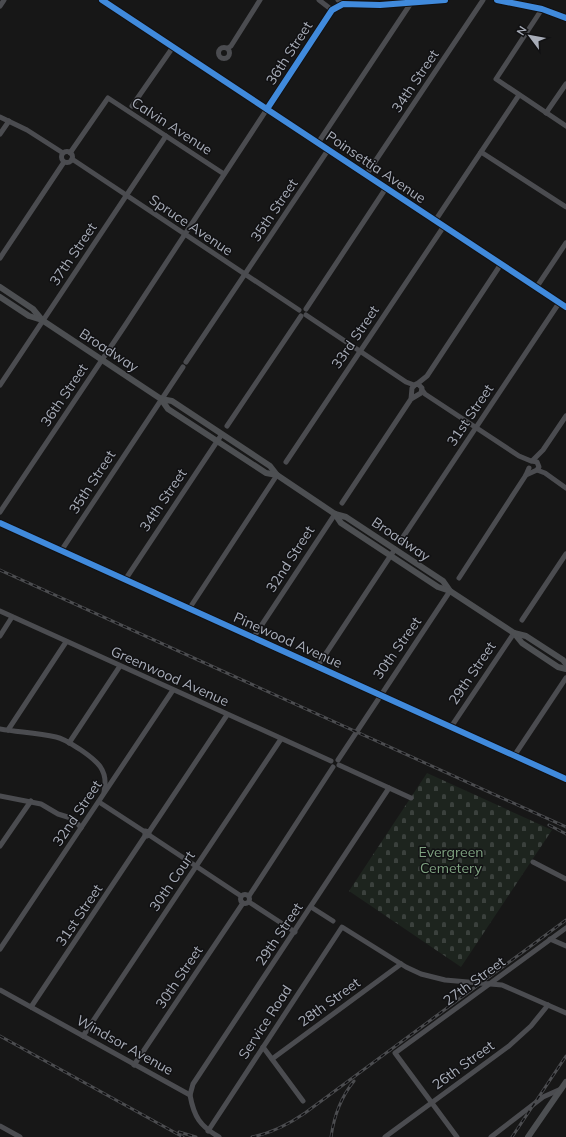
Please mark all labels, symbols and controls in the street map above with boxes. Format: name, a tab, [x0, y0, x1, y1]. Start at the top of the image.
north arrow	[510, 16, 550, 56]
street label: 36th Street	[262, 18, 316, 88]
text: N	[513, 23, 530, 38]
street label: 34th Street	[387, 46, 443, 116]
street label: Calvin Avenue	[128, 93, 216, 159]
street label: Poinsettia Avenue	[323, 127, 429, 207]
street label: 35th Street	[246, 175, 302, 245]
street label: Spruce Avenue	[146, 190, 236, 260]
street label: 37th Street	[45, 219, 101, 289]
street label: 33rd Street	[327, 302, 383, 372]
street label: Broadway	[76, 324, 143, 376]
street label: 36th Street	[36, 360, 92, 430]
street label: 31st Street	[443, 380, 497, 449]
street label: 35th Street	[65, 447, 119, 517]
street label: 34th Street	[135, 465, 191, 535]
street label: Broadway	[368, 513, 434, 566]
street label: 32nd Street	[262, 522, 318, 596]
street label: Pinewood Avenue	[231, 608, 345, 672]
street label: 30th Street	[369, 613, 425, 683]
street label: 29th Street	[444, 638, 500, 708]
street label: Greenwood Avenue	[108, 642, 232, 710]
street label: 32nd Street	[48, 776, 106, 849]
park label: Evergreen Cemetery	[419, 843, 483, 877]
street label: 30th Court	[145, 847, 199, 915]
street label: 31st Street	[52, 880, 106, 949]
street label: 29th Street	[251, 899, 307, 969]
street label: 30th Street	[151, 942, 207, 1012]
street label: 27th Street	[439, 952, 509, 1010]
street label: 28th Street	[294, 973, 364, 1031]
street label: Service Road	[234, 981, 296, 1063]
street label: Windsor Avenue	[73, 1011, 177, 1079]
street label: 26th Street	[428, 1036, 498, 1094]

